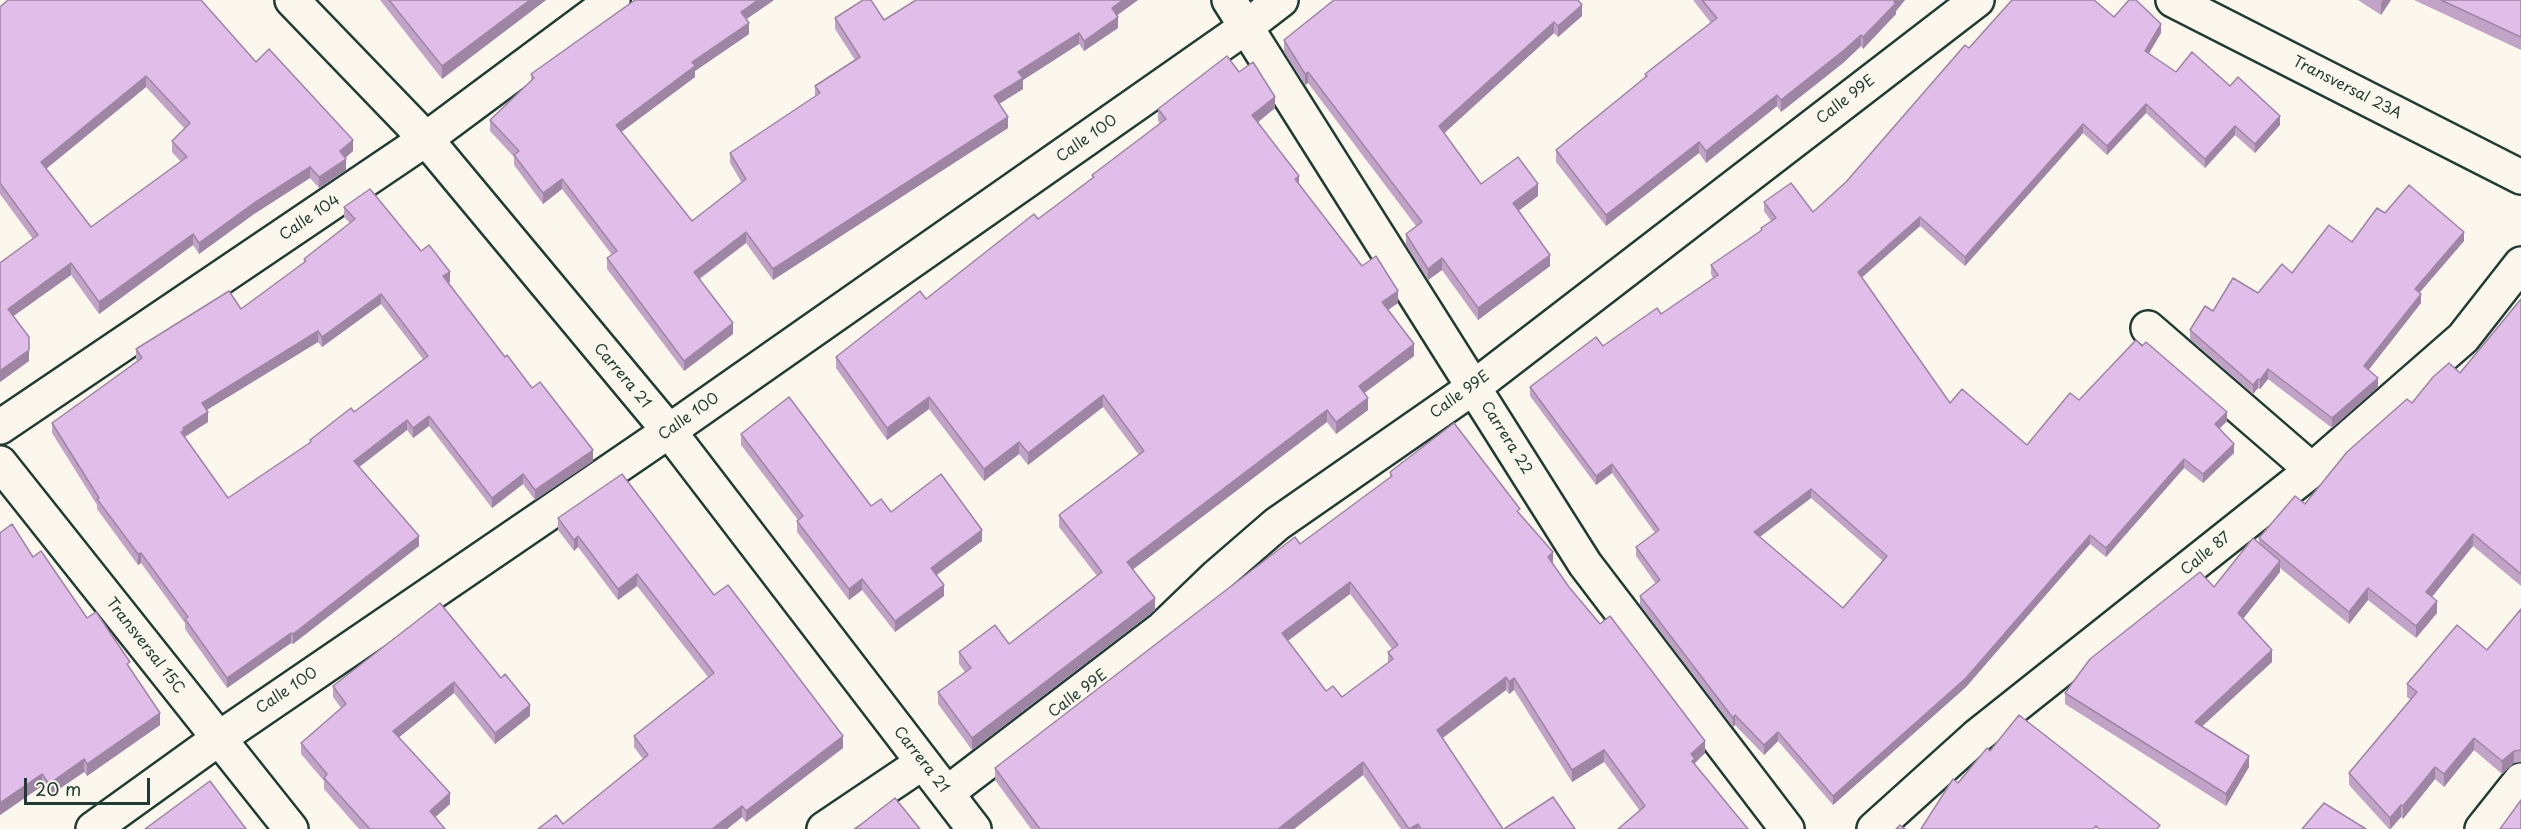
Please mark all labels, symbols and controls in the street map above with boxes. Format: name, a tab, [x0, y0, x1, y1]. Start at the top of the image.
street label: Transversal 23A	[2290, 53, 2404, 123]
street label: Calle 99E	[1813, 72, 1879, 128]
street label: Calle 100	[1053, 112, 1121, 166]
street label: Calle 104	[276, 191, 344, 245]
street label: Carrera 21	[590, 340, 654, 412]
street label: Calle 99E	[1427, 367, 1493, 423]
street label: Calle 100	[655, 390, 723, 444]
street label: Carrera 22	[1477, 398, 1535, 478]
street label: Calle 87	[2178, 529, 2234, 579]
street label: Transversal 15C	[102, 595, 188, 697]
street label: Calle 100	[253, 664, 321, 718]
street label: Calle 99E	[1045, 666, 1111, 722]
street label: Carrera 21	[889, 723, 953, 797]
scale bar	[27, 766, 153, 804]
text: 20 m	[35, 775, 81, 802]

